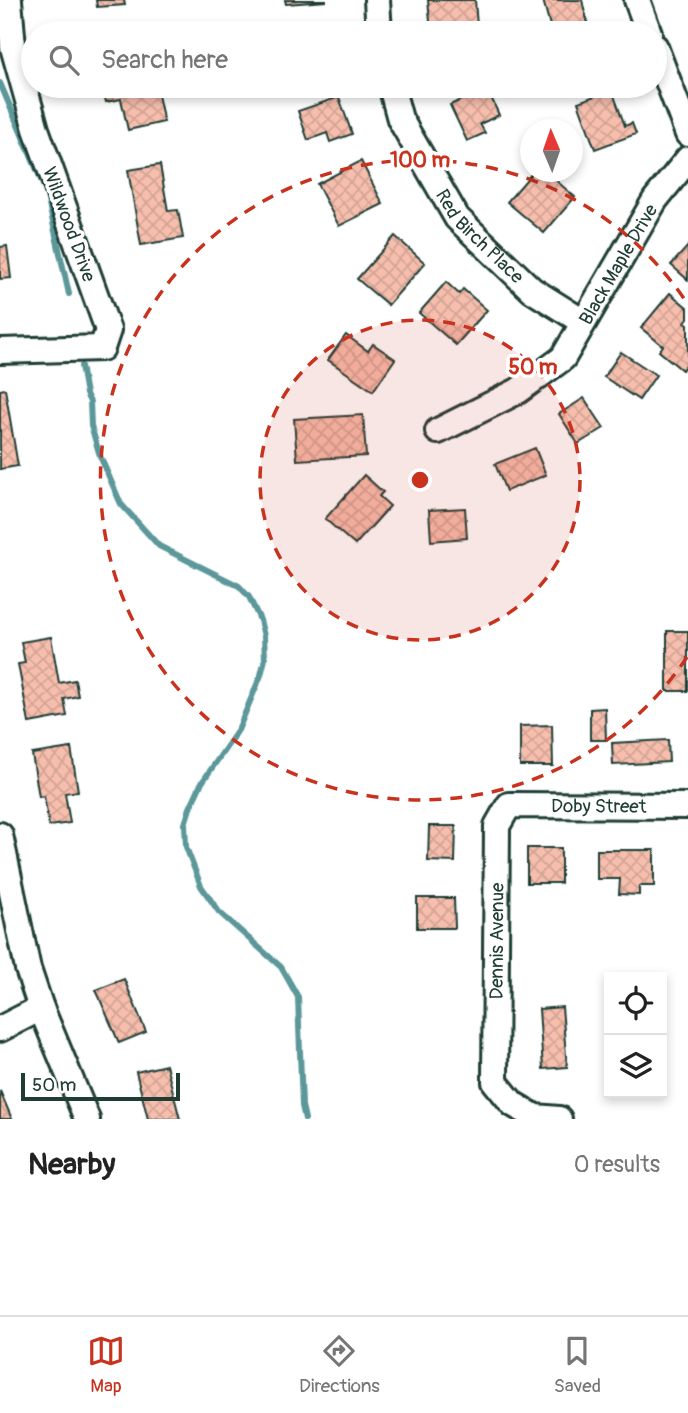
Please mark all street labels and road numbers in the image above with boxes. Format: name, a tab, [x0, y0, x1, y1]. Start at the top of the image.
street label: Wildwood Drive	[37, 164, 101, 286]
street label: Red Birch Place	[430, 185, 529, 289]
street label: Black Maple Drive	[574, 199, 663, 329]
street label: Doby Street	[551, 794, 647, 819]
street label: Dennis Avenue	[485, 882, 510, 1000]

